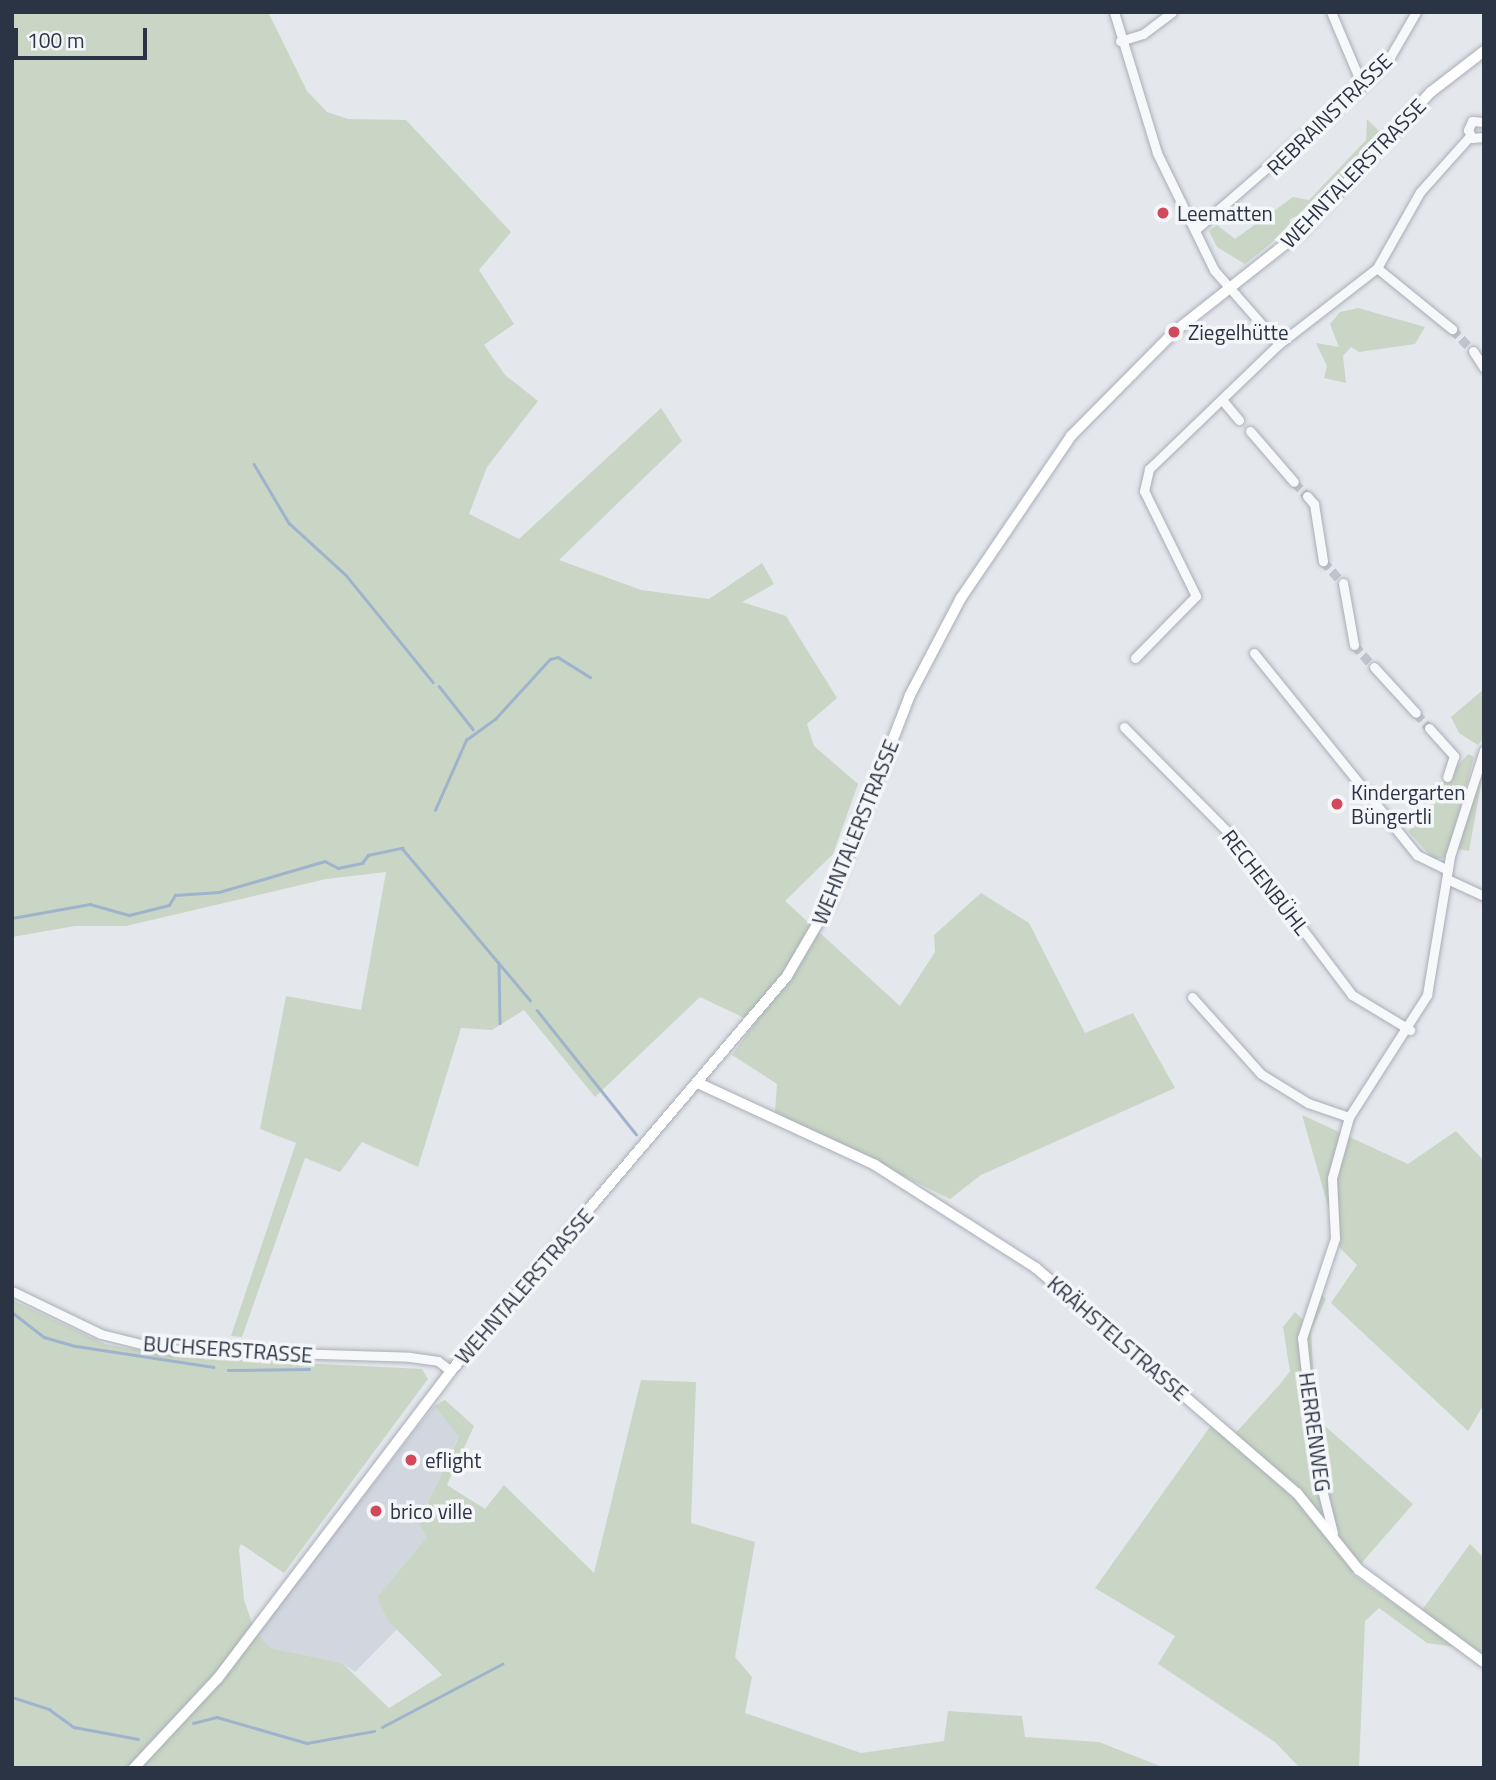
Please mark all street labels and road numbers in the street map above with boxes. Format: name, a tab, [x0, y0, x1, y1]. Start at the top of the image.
street label: REBRAINSTRASSE	[1261, 48, 1397, 180]
street label: WEHNTALERSTRASSE	[1275, 93, 1431, 253]
street label: WEHNTALERSTRASSE	[806, 736, 904, 928]
street label: RECHENBÜHL	[1217, 824, 1315, 940]
street label: WEHNTALERSTRASSE	[450, 1203, 598, 1369]
street label: KRÄHSTELSTRASSE	[1043, 1270, 1193, 1406]
street label: BUCHSERSTRASSE	[142, 1331, 314, 1367]
street label: HERRENWEG	[1294, 1371, 1336, 1493]

